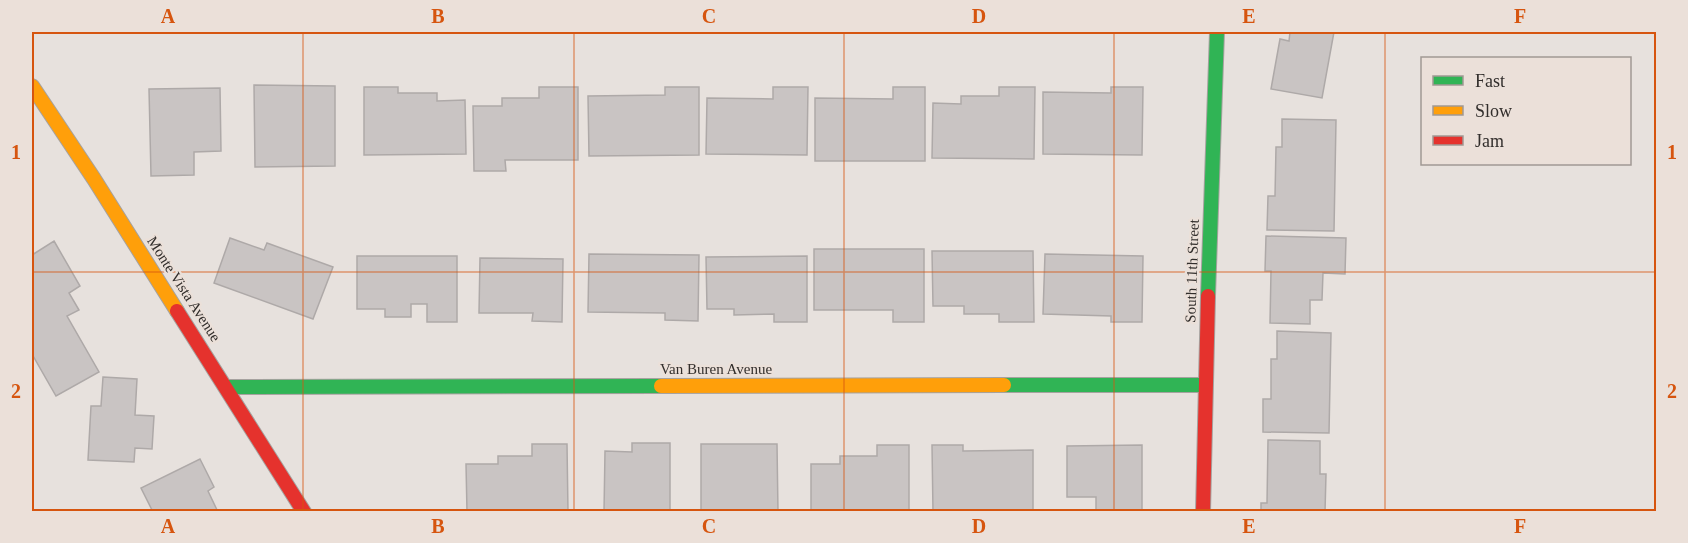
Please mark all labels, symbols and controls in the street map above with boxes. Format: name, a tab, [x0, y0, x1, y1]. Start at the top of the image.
text: A	[161, 5, 176, 27]
text: B	[431, 5, 445, 27]
text: C	[702, 5, 716, 27]
text: D	[972, 5, 986, 27]
text: E	[1242, 5, 1256, 27]
text: F	[1514, 5, 1526, 27]
legend	[1421, 57, 1631, 165]
text: Fast	[1475, 71, 1505, 91]
text: Slow	[1475, 101, 1512, 121]
text: Jam	[1475, 131, 1504, 151]
text: 1	[11, 141, 21, 163]
text: 1	[1667, 141, 1677, 163]
street label: South 11th Street	[1182, 218, 1202, 323]
street label: Monte Vista Avenue	[144, 234, 224, 345]
street label: Van Buren Avenue	[660, 361, 772, 377]
text: 2	[11, 380, 21, 402]
text: 2	[1667, 380, 1677, 402]
text: A	[161, 515, 176, 537]
text: B	[431, 515, 445, 537]
text: C	[702, 515, 716, 537]
text: D	[972, 515, 986, 537]
text: E	[1242, 515, 1256, 537]
text: F	[1514, 515, 1526, 537]

